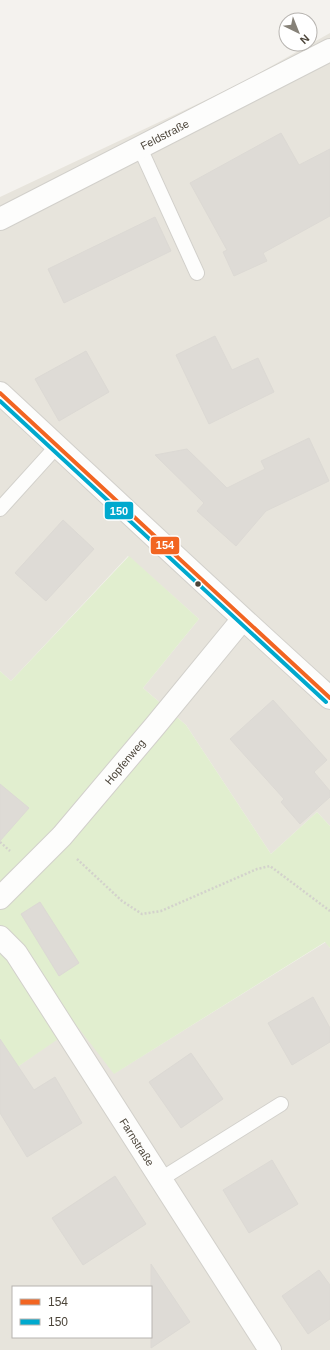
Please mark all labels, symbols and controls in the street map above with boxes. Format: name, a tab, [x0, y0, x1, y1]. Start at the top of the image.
north arrow	[278, 12, 318, 52]
text: N	[298, 32, 312, 46]
street label: Feldstraße	[138, 117, 191, 152]
line badge: 150	[104, 501, 134, 520]
text: 150	[110, 505, 128, 517]
line badge: 154	[150, 536, 180, 555]
text: 154	[156, 539, 175, 551]
unlabelled marker	[193, 579, 203, 589]
street label: Hopfenweg	[102, 737, 147, 787]
street label: Farnstraße	[117, 1116, 156, 1168]
legend	[12, 1286, 152, 1338]
text: 154	[48, 1295, 68, 1309]
text: 150	[48, 1315, 68, 1329]

